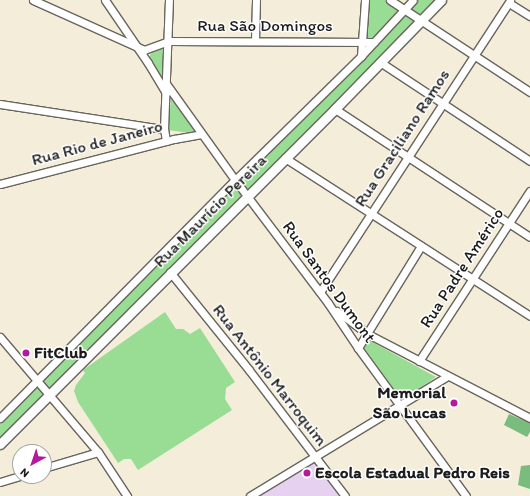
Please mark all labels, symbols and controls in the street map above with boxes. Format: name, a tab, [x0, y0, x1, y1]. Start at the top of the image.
street label: Rua São Domingos	[197, 16, 333, 36]
street label: Rua Graciliano Ramos	[350, 65, 454, 211]
street label: Rua Rio de Janeiro	[30, 116, 164, 170]
street label: Rua Maurício Pereira	[149, 150, 271, 272]
street label: Rua Padre Américo	[416, 204, 508, 332]
street label: Rua Santos Dumont	[278, 217, 380, 347]
street label: Rua Antônio Marroquim	[208, 300, 332, 450]
place label: FitClub	[34, 343, 87, 363]
marker: FitClub	[21, 348, 31, 358]
place label: Memorial São Lucas	[373, 383, 446, 423]
marker: Memorial São Lucas	[449, 398, 459, 408]
north arrow	[12, 444, 52, 484]
place label: Escola Estadual Pedro Reis	[315, 463, 509, 483]
text: N	[18, 465, 32, 480]
marker: Escola Estadual Pedro Reis	[302, 468, 312, 478]

